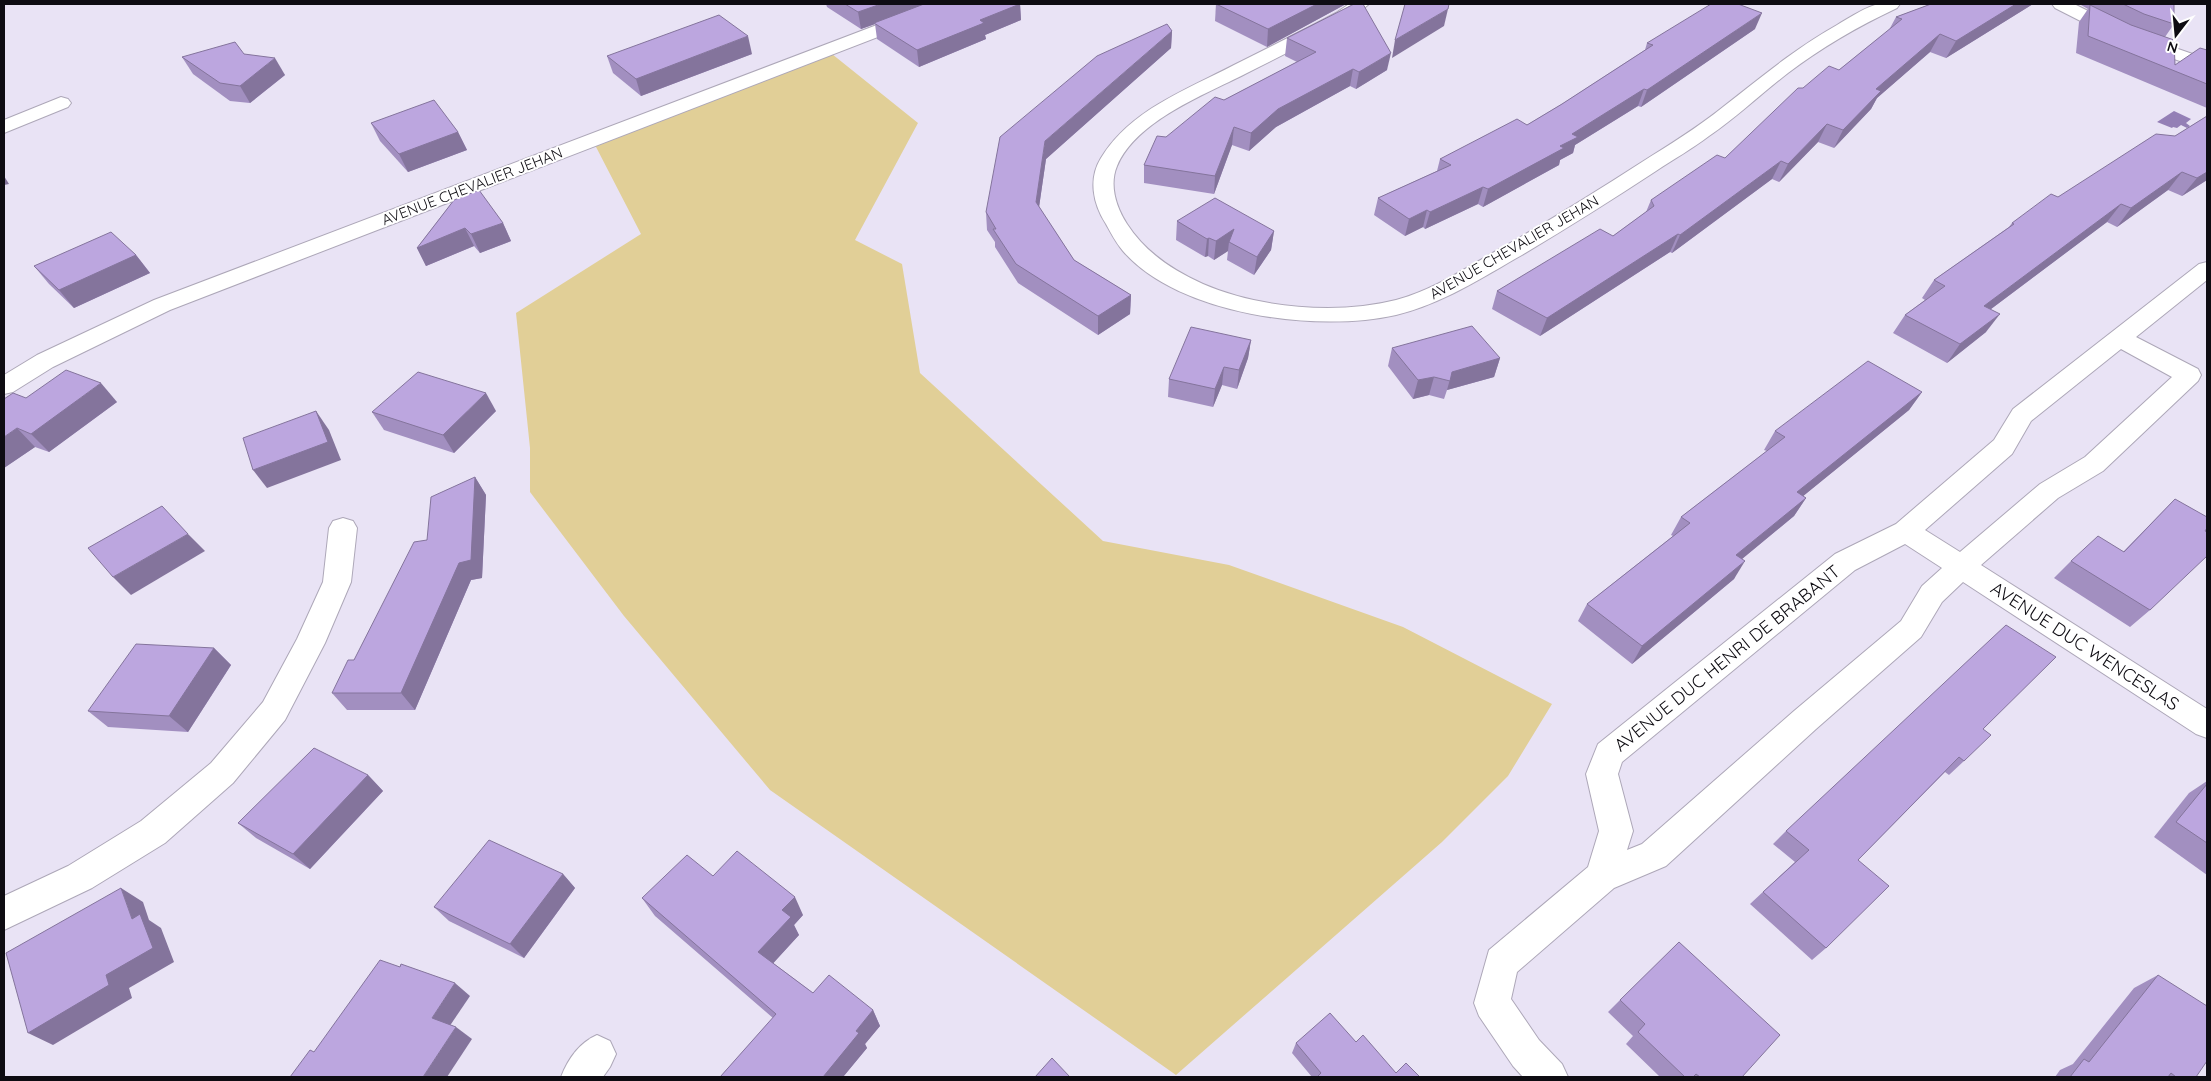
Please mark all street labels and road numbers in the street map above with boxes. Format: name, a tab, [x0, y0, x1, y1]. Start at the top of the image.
street label: AVENUE CHEVALIER JEHAN	[379, 143, 565, 229]
street label: AVENUE CHEVALIER JEHAN	[1426, 191, 1602, 303]
street label: AVENUE DUC HENRI DE BRABANT	[1609, 560, 1845, 756]
street label: AVENUE DUC WENCESLAS	[1987, 576, 2183, 716]

